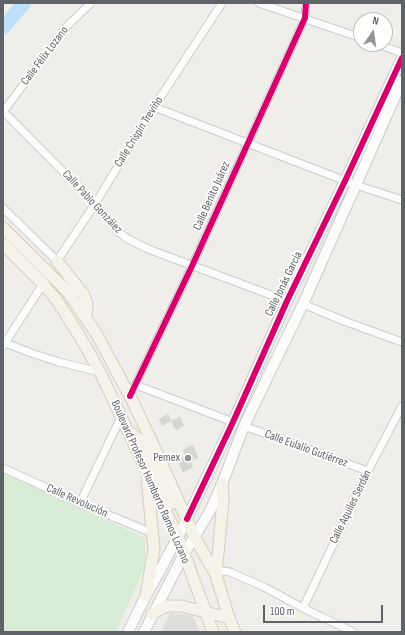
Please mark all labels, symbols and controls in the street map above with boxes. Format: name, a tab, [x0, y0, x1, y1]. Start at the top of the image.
north arrow	[353, 12, 393, 52]
text: N	[371, 14, 380, 28]
street label: Calle Félix Lozano	[18, 24, 72, 88]
street label: Calle Crispín Treviño	[112, 94, 166, 170]
street label: Calle Benito Juárez	[190, 159, 234, 233]
street label: Calle Pablo González	[59, 167, 125, 237]
street label: Calle Jonás García	[262, 249, 306, 319]
street label: Boulevard Profesor Humberto Ramos Lozano	[107, 398, 193, 566]
street label: Calle Eulalio Gutiérrez	[262, 427, 350, 471]
place label: Pemex	[153, 451, 180, 465]
marker: Pemex	[183, 453, 193, 463]
street label: Calle Aquiles Serdán	[327, 468, 375, 546]
street label: Calle Revolución	[44, 481, 110, 521]
scale bar	[265, 597, 385, 623]
text: 100 m	[270, 604, 295, 619]

